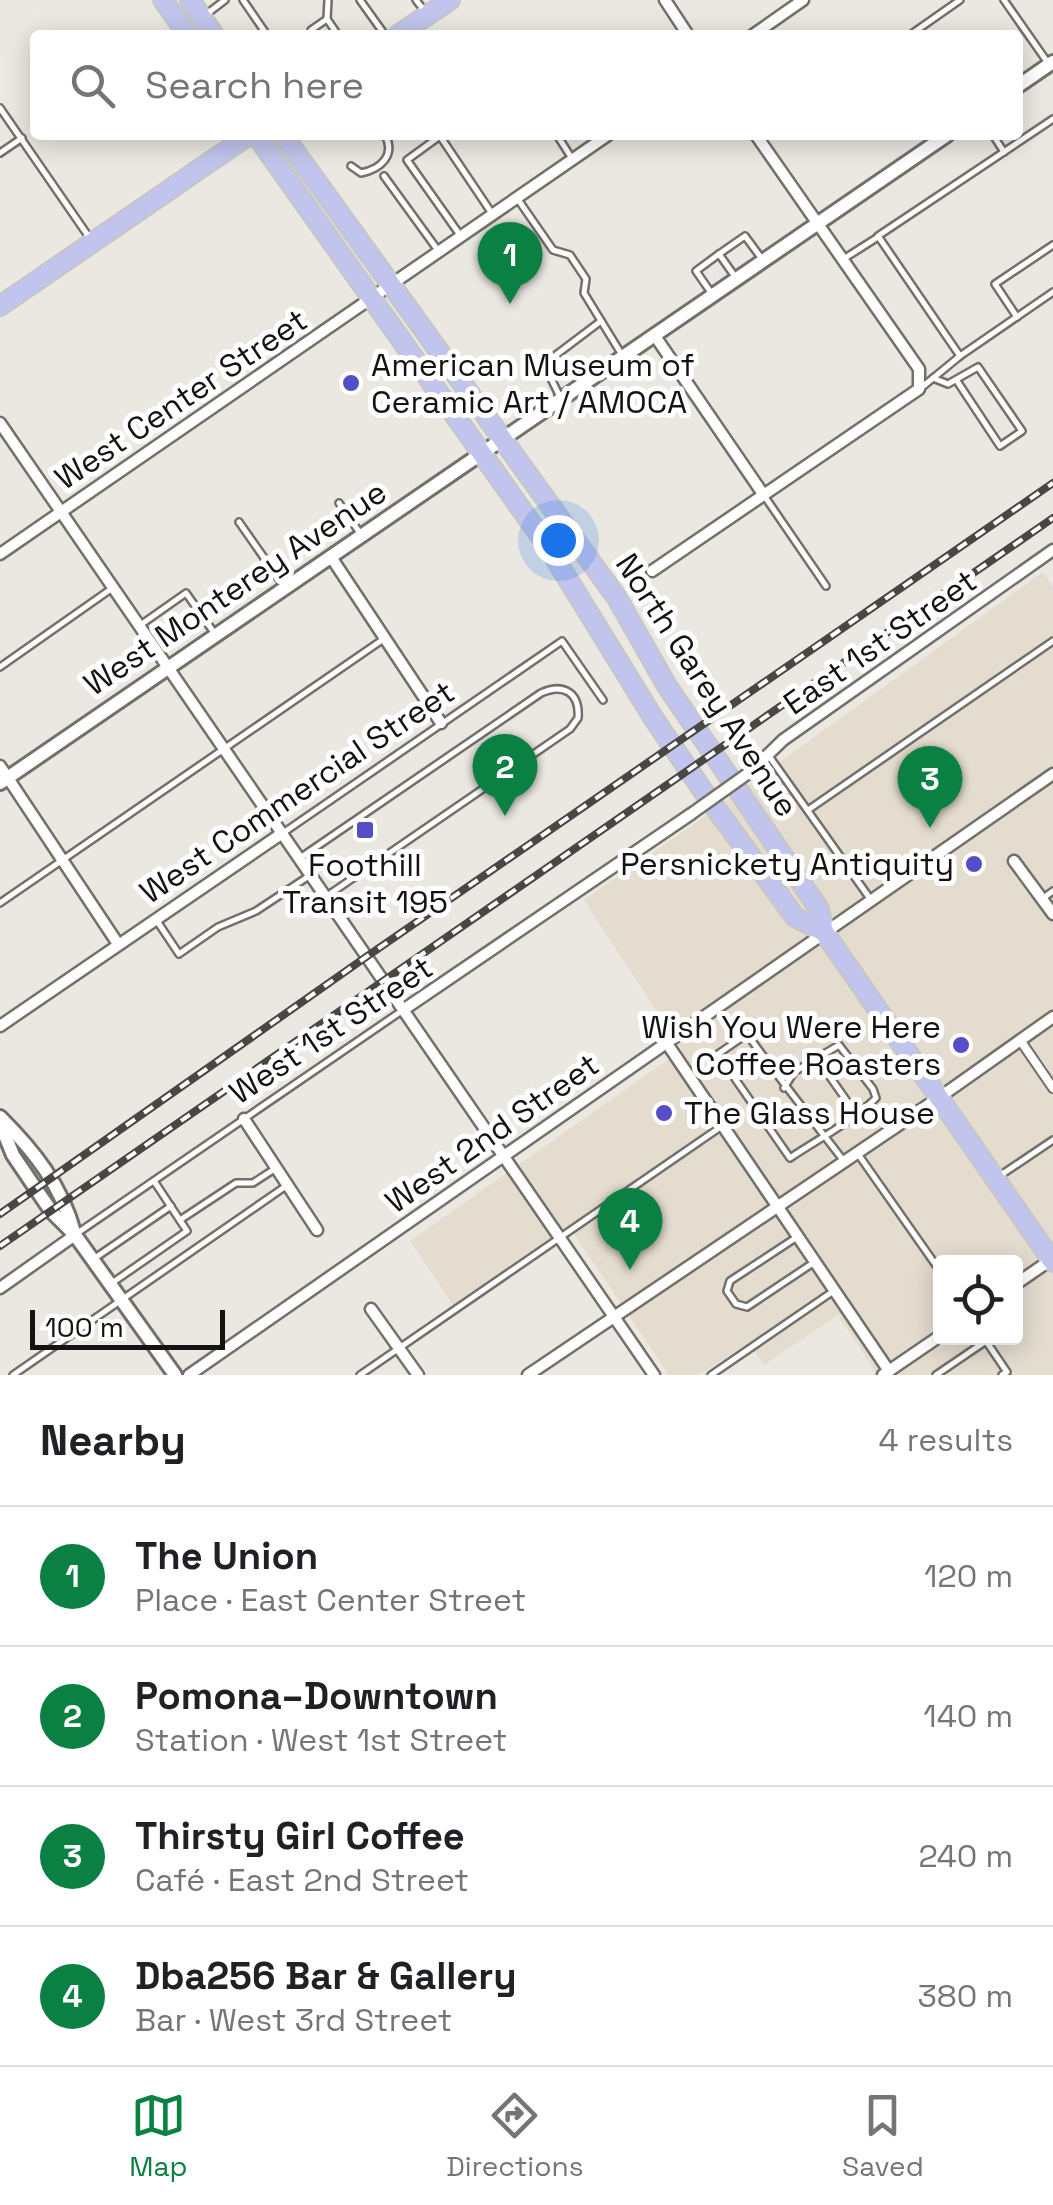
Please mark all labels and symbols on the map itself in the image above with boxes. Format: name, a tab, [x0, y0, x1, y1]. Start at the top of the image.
pin: 1	[478, 222, 542, 304]
street label: West Center Street	[47, 300, 315, 498]
place label: American Museum of Ceramic Art / AMOCA	[371, 345, 695, 422]
marker: American Museum of Ceramic Art / AMOCA	[340, 372, 362, 394]
street label: West Monterey Avenue	[76, 472, 394, 704]
your location	[533, 515, 584, 566]
street label: North Garey Avenue	[607, 546, 807, 824]
street label: East 1st Street	[776, 561, 984, 723]
street label: West Commercial Street	[132, 672, 462, 912]
pin: 2	[472, 734, 538, 816]
pin: 3	[898, 746, 962, 828]
marker: Foothill Transit 195	[354, 819, 376, 841]
place label: Persnickety Antiquity	[620, 844, 954, 884]
place label: Foothill Transit 195	[282, 845, 448, 922]
marker: Persnickety Antiquity	[963, 853, 985, 875]
street label: West 1st Street	[222, 947, 440, 1113]
place label: Wish You Were Here Coffee Roasters	[641, 1007, 941, 1084]
marker: Wish You Were Here Coffee Roasters	[950, 1034, 972, 1056]
street label: West 2nd Street	[378, 1044, 606, 1222]
place label: The Glass House	[684, 1093, 935, 1133]
marker: The Glass House	[653, 1102, 675, 1124]
pin: 4	[598, 1188, 662, 1270]
scale bar	[30, 1305, 225, 1350]

